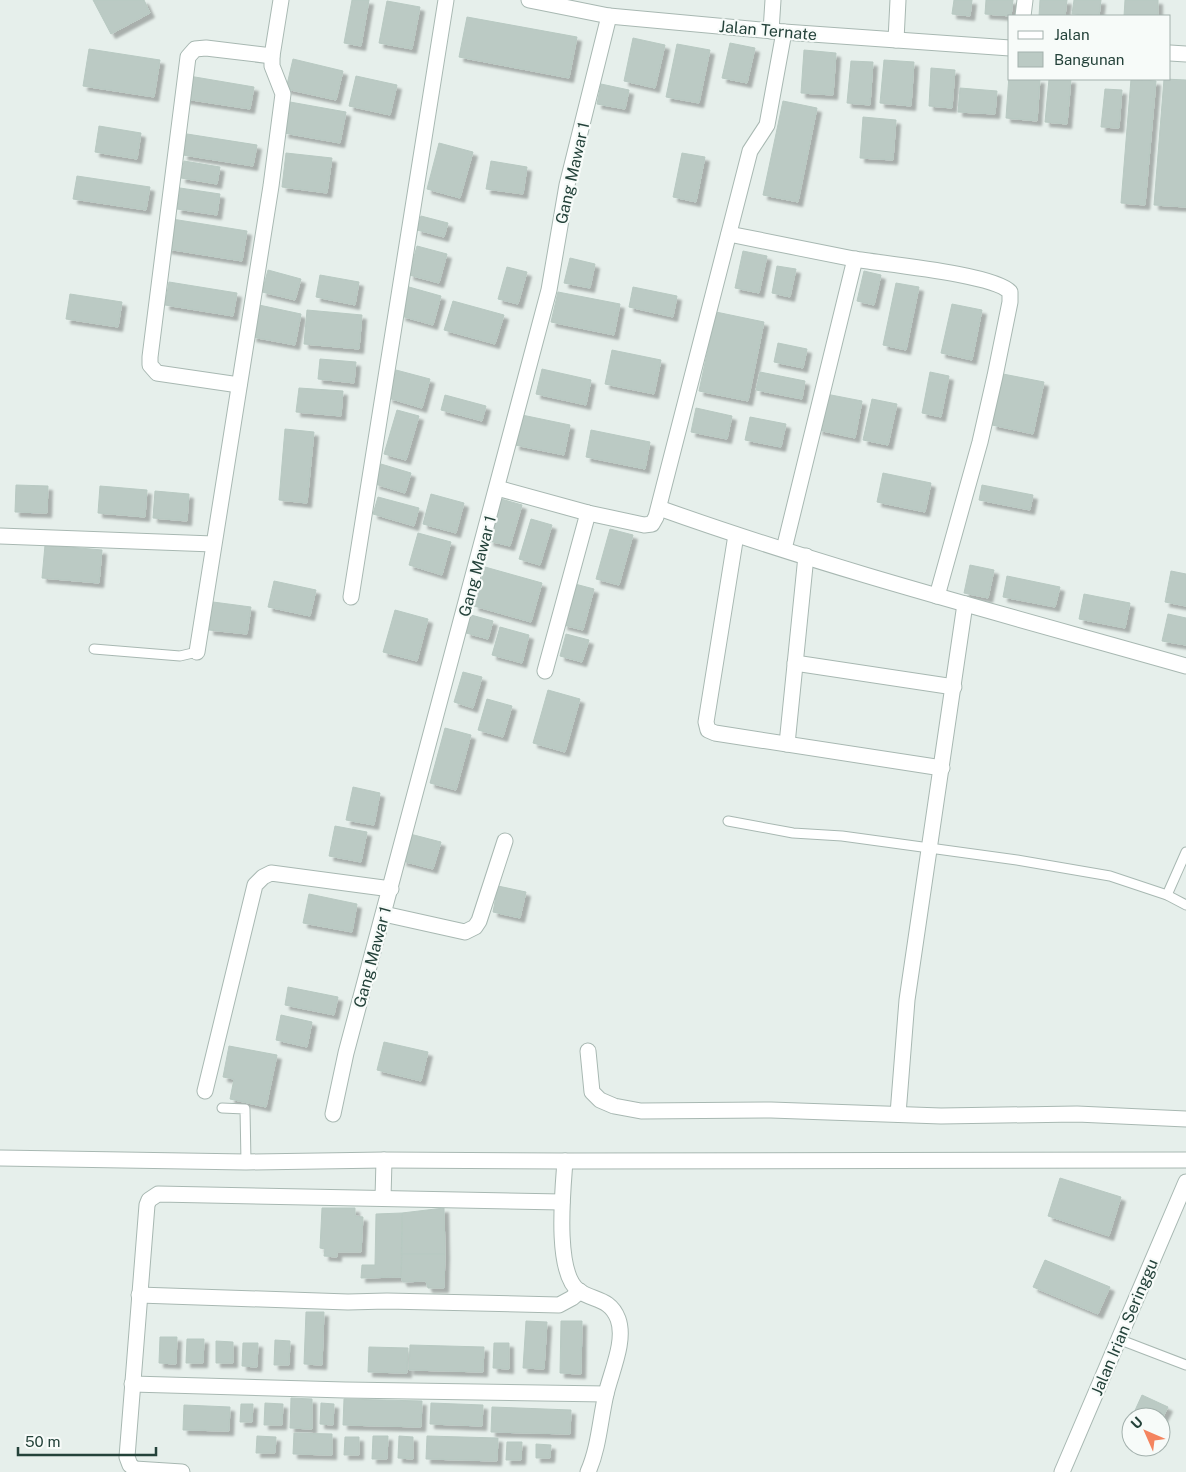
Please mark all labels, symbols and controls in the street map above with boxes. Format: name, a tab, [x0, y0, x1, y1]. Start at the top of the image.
legend	[1008, 15, 1171, 80]
street label: Jalan Ternate	[718, 17, 818, 44]
text: Jalan	[1054, 26, 1090, 43]
text: Bangunan	[1054, 51, 1125, 68]
street label: Gang Mawar 1	[552, 120, 593, 226]
street label: Gang Mawar 1	[455, 513, 500, 619]
street label: Gang Mawar 1	[350, 904, 395, 1010]
street label: Jalan Irian Seringgu	[1087, 1256, 1162, 1398]
north arrow	[1121, 1407, 1171, 1457]
text: U	[1128, 1414, 1146, 1432]
scale bar	[18, 1424, 155, 1456]
text: 50 m	[25, 1433, 60, 1450]

